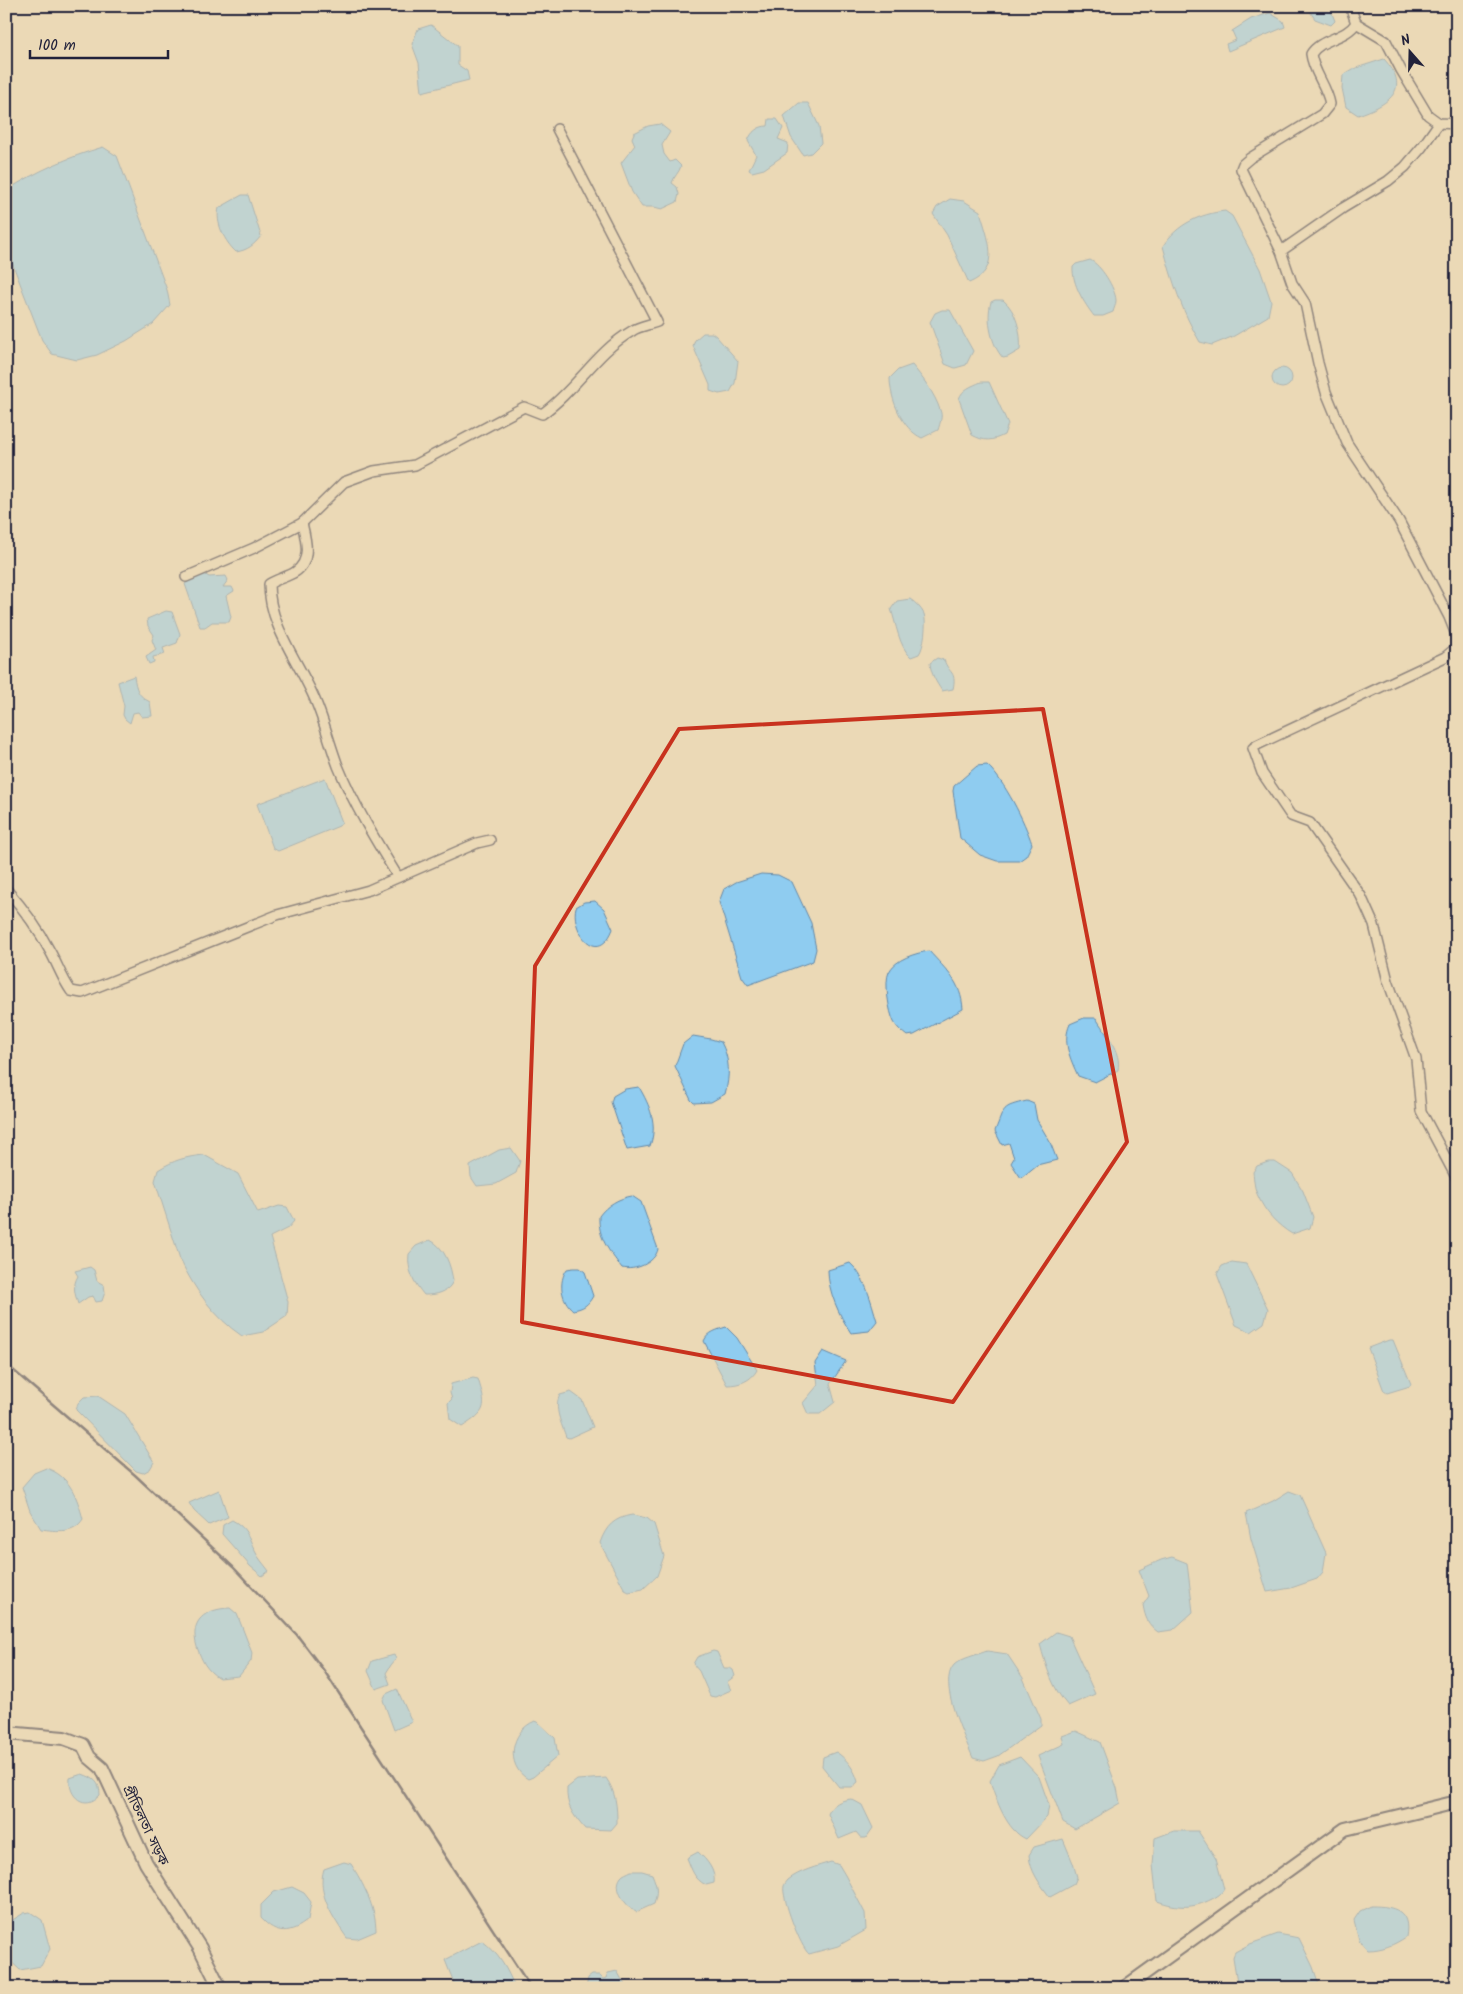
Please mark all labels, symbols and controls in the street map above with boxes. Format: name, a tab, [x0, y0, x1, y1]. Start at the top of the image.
scale bar	[30, 28, 168, 60]
north arrow	[1386, 28, 1436, 78]
text: N	[1398, 29, 1414, 53]
text: 100 m	[38, 34, 76, 58]
street label: প্রীতিলতা সড়ক	[116, 1781, 174, 1870]

